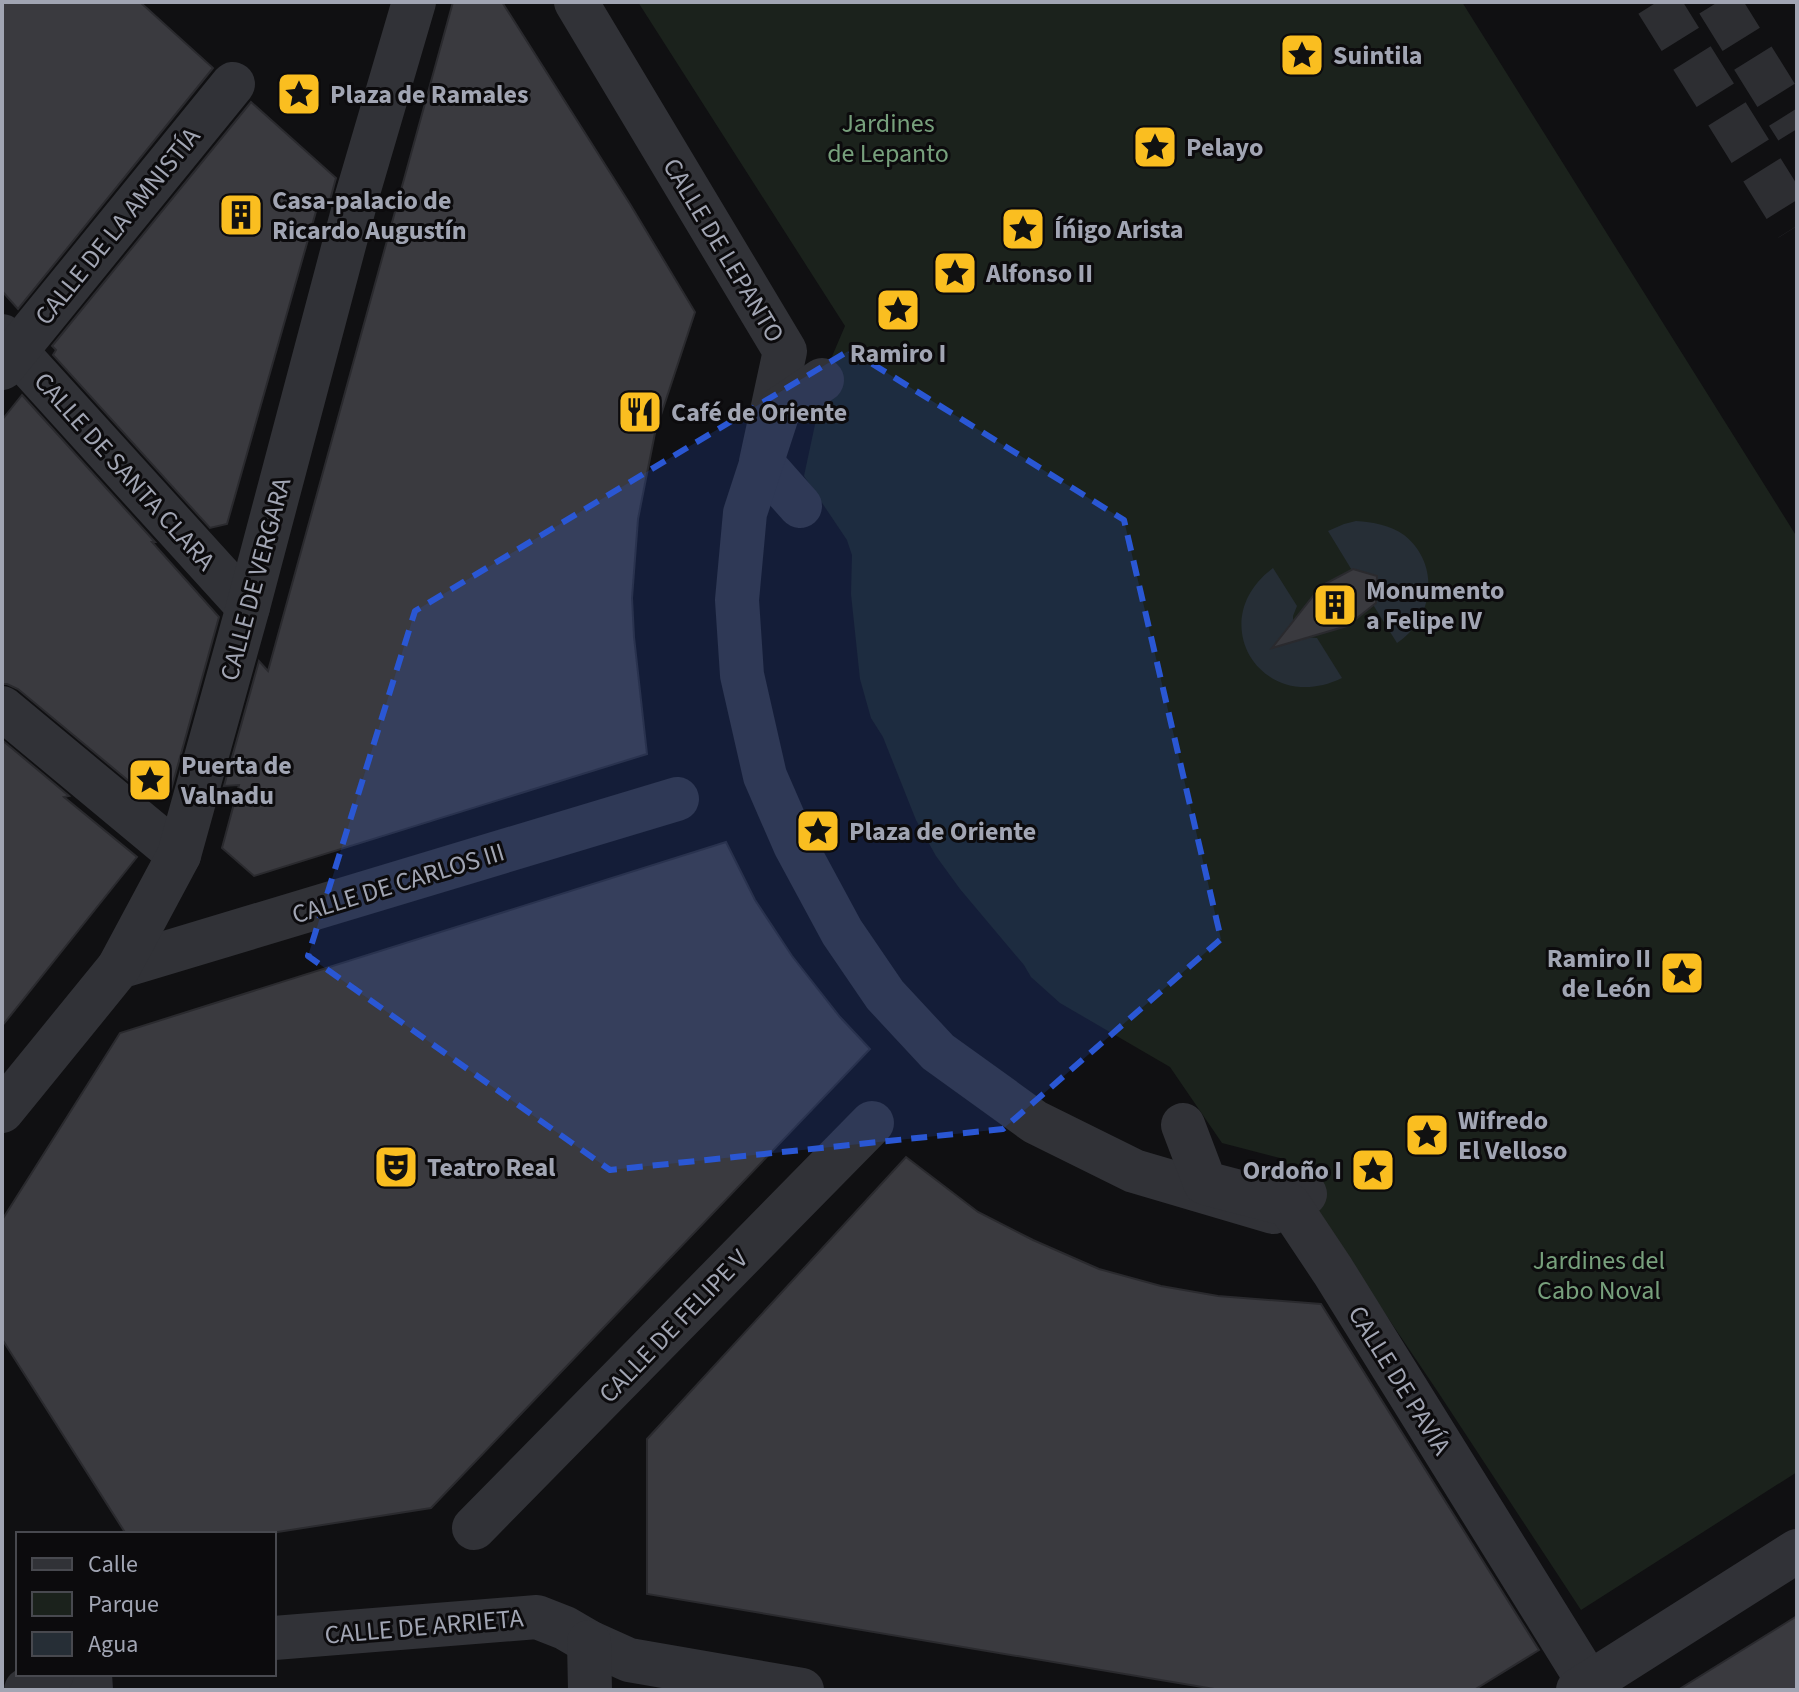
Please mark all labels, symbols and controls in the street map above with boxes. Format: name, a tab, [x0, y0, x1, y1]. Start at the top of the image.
place icon: Suintila	[1278, 31, 1326, 79]
place label: Suintila	[1333, 37, 1423, 74]
place icon: Plaza de Ramales	[275, 70, 323, 118]
place label: Plaza de Ramales	[330, 76, 529, 113]
park label: Jardines de Lepanto	[827, 105, 949, 172]
street label: CALLE DE LA AMNISTÍA	[26, 119, 209, 333]
place icon: Pelayo	[1131, 123, 1179, 171]
place label: Pelayo	[1186, 129, 1263, 166]
street label: CALLE DE LEPANTO	[654, 151, 793, 350]
place label: Casa-palacio de Ricardo Augustín	[272, 182, 467, 249]
building icon: Casa-palacio de Ricardo Augustín	[217, 191, 265, 239]
place icon: Íńigo Arista	[999, 205, 1047, 253]
place label: Íńigo Arista	[1054, 211, 1183, 248]
place icon: Alfonso II	[931, 249, 979, 297]
place label: Alfonso II	[985, 255, 1093, 292]
place icon: Ramiro I	[874, 286, 922, 334]
place label: Ramiro I	[850, 335, 946, 372]
street label: CALLE DE SANTA CLARA	[25, 364, 224, 579]
restaurant icon: Café de Oriente	[616, 388, 664, 436]
place label: Café de Oriente	[671, 394, 847, 431]
street label: CALLE DE VERGARA	[211, 473, 301, 685]
place label: Monumento a Felipe IV	[1366, 572, 1504, 639]
building icon: Monumento a Felipe IV	[1311, 581, 1359, 629]
place label: Puerta de Valnadu	[180, 747, 292, 814]
place icon: Puerta de Valnadu	[126, 756, 174, 804]
place icon: Plaza de Oriente	[794, 807, 842, 855]
place label: Plaza de Oriente	[849, 813, 1036, 850]
street label: CALLE DE CARLOS III	[287, 834, 509, 933]
place label: Ramiro II de León	[1547, 940, 1651, 1007]
place icon: Ramiro II de León	[1658, 949, 1706, 997]
place label: Wifredo El Velloso	[1458, 1102, 1567, 1169]
place icon: Wifredo El Velloso	[1403, 1111, 1451, 1159]
theatre icon: Teatro Real	[372, 1143, 420, 1191]
place icon: Ordoño I	[1349, 1146, 1397, 1194]
place label: Teatro Real	[427, 1149, 556, 1186]
place label: Ordoño I	[1242, 1152, 1342, 1189]
street label: CALLE DE FELIPE V	[590, 1241, 757, 1412]
park label: Jardines del Cabo Noval	[1533, 1242, 1665, 1309]
street label: CALLE DE PAVÍA	[1339, 1299, 1461, 1463]
legend	[16, 1532, 276, 1676]
text: Calle	[88, 1547, 138, 1582]
text: Parque	[88, 1587, 159, 1622]
street label: CALLE DE ARRIETA	[323, 1599, 526, 1654]
text: Agua	[88, 1627, 138, 1662]

